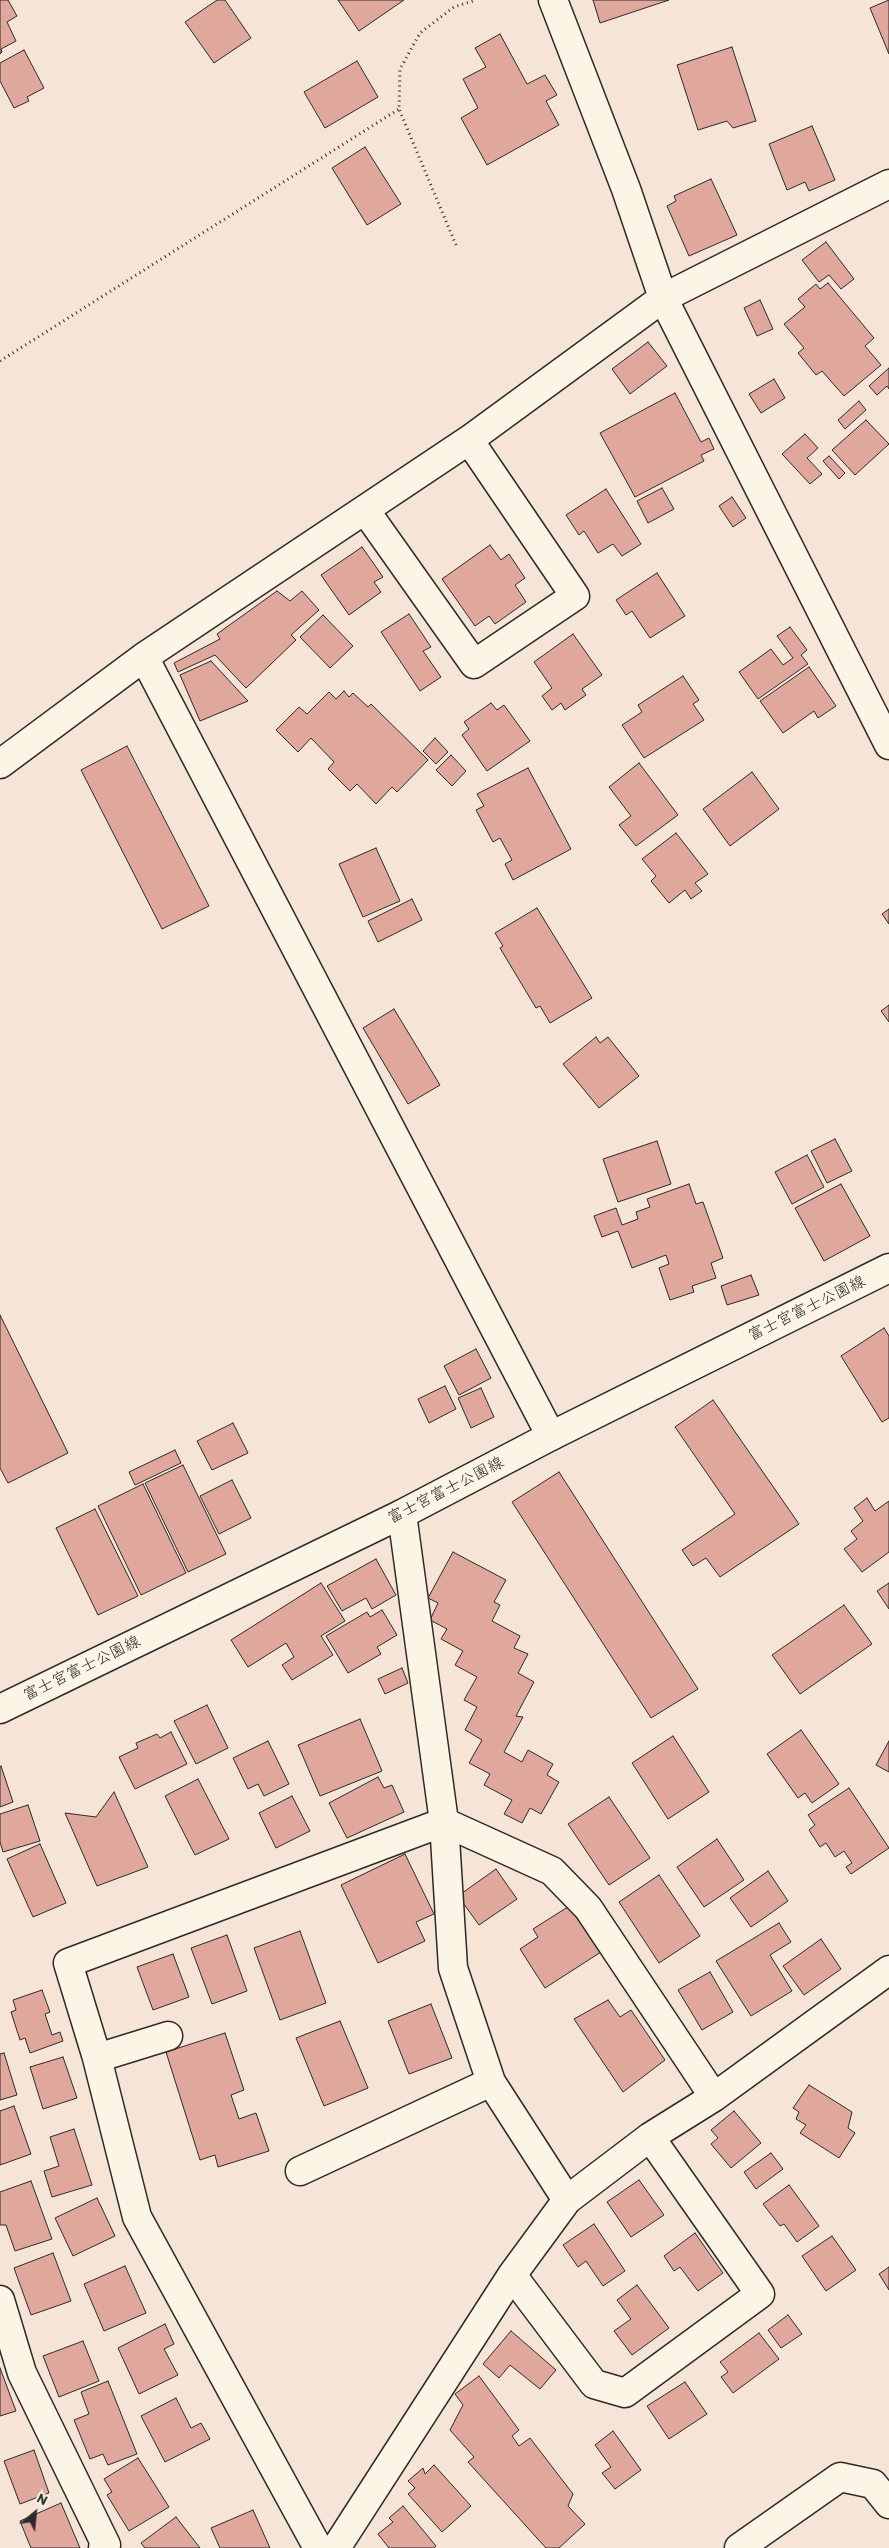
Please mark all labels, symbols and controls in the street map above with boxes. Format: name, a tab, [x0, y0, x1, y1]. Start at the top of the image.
street label: 富士宮富士公園線	[745, 1272, 869, 1346]
street label: 富士宮富士公園線	[385, 1453, 507, 1529]
street label: 富士宮富士公園線	[20, 1632, 144, 1706]
north arrow	[10, 2488, 60, 2538]
text: N	[34, 2490, 50, 2509]

